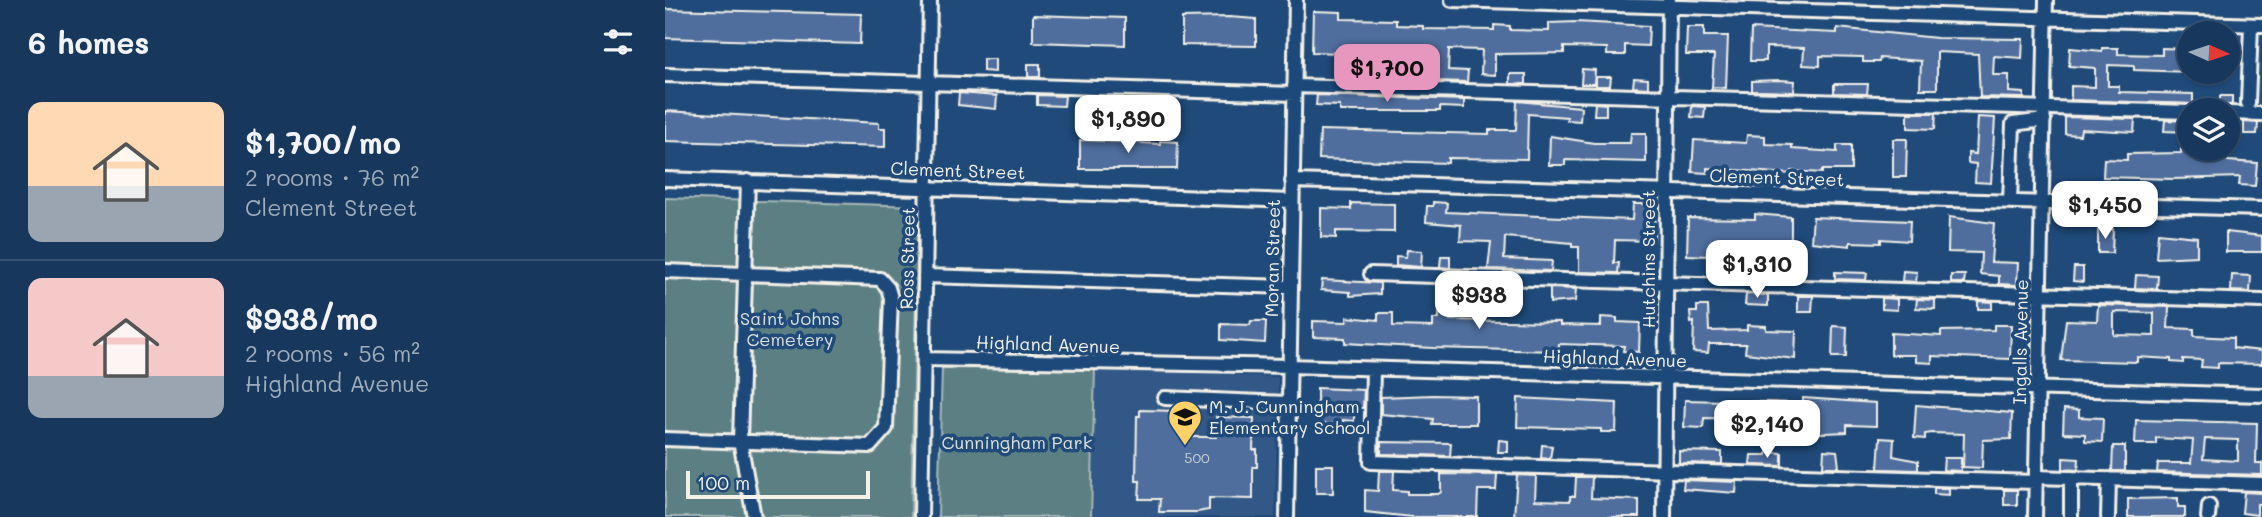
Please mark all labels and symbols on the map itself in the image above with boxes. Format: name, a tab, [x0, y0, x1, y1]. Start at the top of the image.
north arrow	[2177, 21, 2240, 84]
pin: $1,700	[1330, 44, 1444, 104]
pin: $1,890	[1071, 96, 1185, 155]
street label: Clement Street	[890, 156, 1026, 184]
street label: Clement Street	[1709, 163, 1845, 191]
pin: $1,450	[2048, 182, 2162, 241]
street label: Hutchins Street	[1636, 190, 1660, 328]
street label: Moran Street	[1259, 199, 1285, 317]
street label: Ross Street	[894, 206, 920, 310]
pin: $1,310	[1700, 240, 1814, 300]
pin: $938	[1438, 272, 1520, 331]
street label: Ingalls Avenue	[2007, 279, 2033, 405]
park label: Saint Johns Cemetery	[740, 306, 840, 351]
street label: Highland Avenue	[976, 329, 1120, 359]
street label: Highland Avenue	[1543, 343, 1687, 373]
place label: M. J. Cunningham Elementary School	[1209, 394, 1371, 439]
school or university icon: M. J. Cunningham Elementary School	[1166, 398, 1204, 447]
pin: $2,140	[1710, 400, 1824, 460]
park label: Cunningham Park	[942, 430, 1092, 454]
house number: 500	[1184, 448, 1210, 467]
scale bar	[686, 468, 870, 500]

